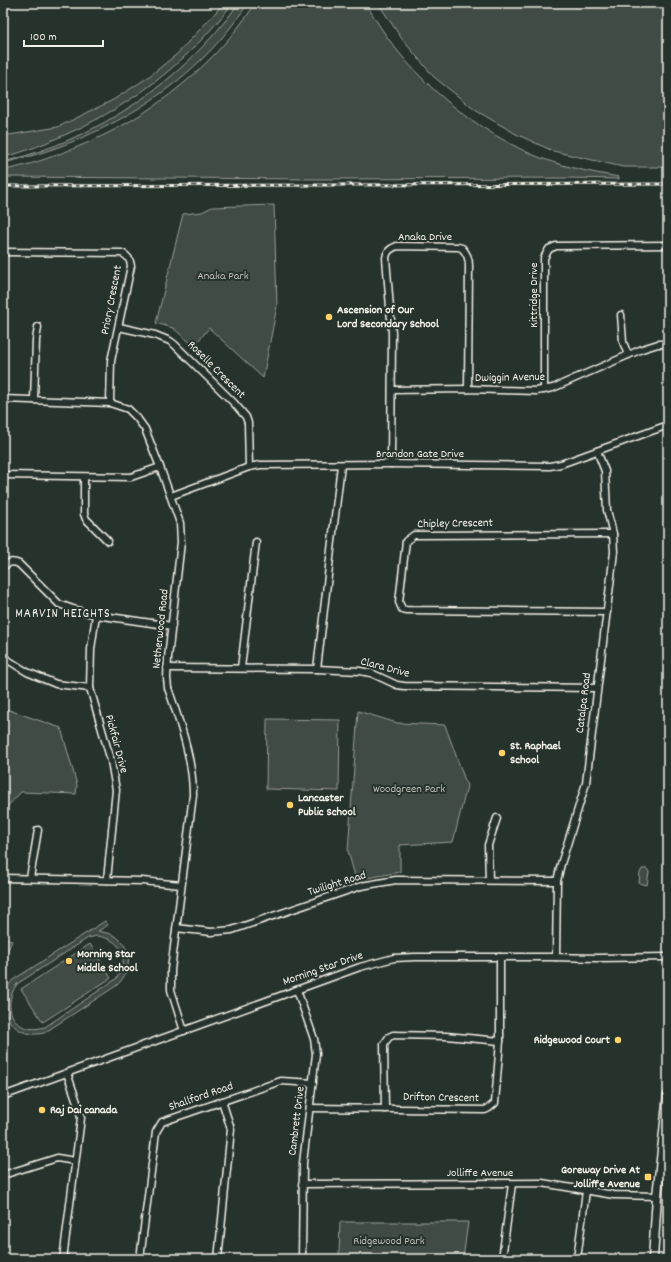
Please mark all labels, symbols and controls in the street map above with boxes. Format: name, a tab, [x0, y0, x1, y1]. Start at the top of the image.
scale bar	[24, 22, 103, 48]
text: 100 m	[30, 29, 57, 46]
street label: Anaka Drive	[398, 229, 452, 246]
street label: Kittridge Drive	[526, 262, 543, 328]
street label: Priory Crescent	[97, 263, 127, 336]
park label: Anaka Park	[197, 268, 249, 285]
place label: Ascension of Our Lord Secondary School	[337, 302, 439, 333]
marker: Ascension of Our Lord Secondary School	[324, 312, 334, 322]
street label: Roselle Crescent	[183, 337, 249, 403]
street label: Dwiggin Avenue	[475, 369, 545, 387]
street label: Brandon Gate Drive	[376, 446, 464, 463]
street label: Chipley Crescent	[417, 515, 494, 533]
street label: Netherwood Road	[148, 588, 174, 670]
district label: MARVIN HEIGHTS	[15, 605, 111, 624]
street label: Clara Drive	[358, 653, 412, 683]
street label: Catalpa Road	[572, 672, 596, 734]
street label: Pickfair Drive	[100, 713, 132, 775]
place label: St. Raphael School	[510, 738, 561, 769]
marker: St. Raphael School	[497, 748, 507, 758]
park label: Woodgreen Park	[373, 781, 445, 798]
place label: Lancaster Public School	[298, 790, 356, 821]
marker: Lancaster Public School	[285, 800, 295, 810]
street label: Twilight Road	[306, 867, 368, 901]
place label: Morning Star Middle School	[77, 946, 138, 977]
street label: Morning Star Drive	[281, 947, 365, 991]
marker: Morning Star Middle School	[64, 956, 74, 966]
place label: Ridgewood Court	[534, 1032, 611, 1049]
marker: Ridgewood Court	[613, 1035, 623, 1045]
street label: Shallford Road	[167, 1078, 235, 1116]
street label: Cambrett Drive	[284, 1085, 310, 1157]
street label: Drifton Crescent	[403, 1089, 480, 1107]
place label: Raj Dai canada	[50, 1102, 118, 1119]
marker: Raj Dai canada	[37, 1105, 47, 1115]
place label: Goreway Drive At Jolliffe Avenue	[561, 1162, 641, 1193]
street label: Jolliffe Avenue	[447, 1165, 513, 1182]
marker: Goreway Drive At Jolliffe Avenue	[643, 1172, 653, 1182]
park label: Ridgewood Park	[353, 1233, 425, 1250]

